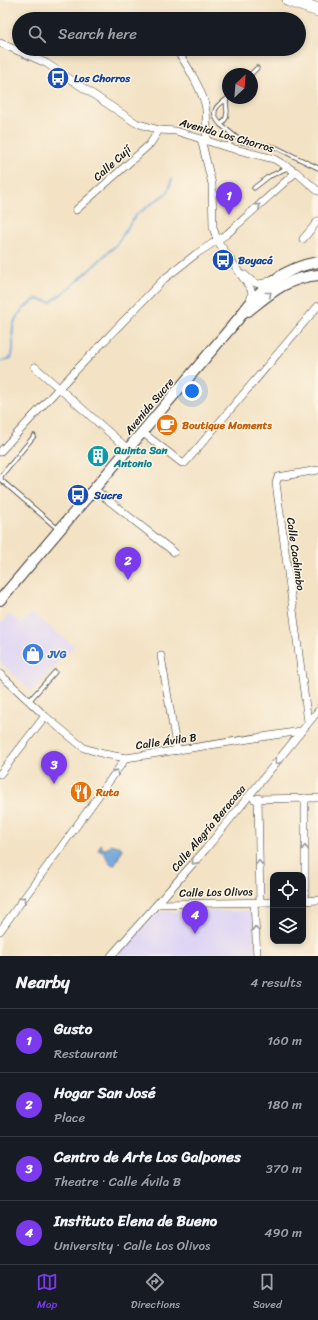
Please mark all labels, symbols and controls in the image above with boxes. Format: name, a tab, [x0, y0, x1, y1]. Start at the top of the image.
search box	[12, 12, 306, 56]
text: Search here	[58, 21, 137, 47]
icon: search	[26, 23, 48, 45]
bus stop icon: Los Chorros	[45, 65, 71, 91]
north arrow	[222, 68, 258, 104]
place label: Los Chorros	[74, 69, 131, 88]
street label: Avenida Los Chorros	[176, 113, 277, 158]
street label: Calle Cují	[89, 140, 137, 186]
pin: 1	[216, 182, 242, 215]
one-way arrow	[253, 203, 261, 211]
bus stop icon: Boyacá	[210, 247, 236, 273]
place label: Boyacá	[238, 251, 273, 270]
one-way arrow	[265, 292, 272, 299]
street label: Avenida Sucre	[119, 373, 179, 440]
your location	[182, 381, 202, 401]
cafe icon: Boutique Moments	[154, 412, 180, 438]
place label: Boutique Moments	[182, 416, 272, 435]
place label: Quinta San Antonio	[113, 441, 168, 473]
building icon: Quinta San Antonio	[85, 443, 111, 469]
bus stop icon: Sucre	[65, 482, 91, 508]
place label: Sucre	[93, 486, 123, 505]
street label: Calle Cachimbo	[281, 516, 310, 592]
pin: 2	[115, 547, 141, 580]
shop icon: JVG	[20, 641, 46, 667]
place label: JVG	[47, 645, 67, 664]
street label: Calle Ávila B	[135, 728, 198, 755]
pin: 3	[41, 751, 67, 784]
one-way arrow	[275, 758, 282, 765]
one-way arrow	[111, 769, 119, 776]
restaurant icon: Ruta	[68, 779, 94, 805]
street label: Calle Alegría Beracasa	[166, 780, 251, 876]
place label: Ruta	[95, 783, 119, 802]
one-way arrow	[301, 845, 309, 851]
one-way arrow	[192, 858, 199, 865]
one-way arrow	[255, 860, 263, 866]
map controls	[270, 872, 306, 944]
button: locate	[270, 872, 306, 908]
street label: Calle Los Olivos	[179, 882, 253, 903]
one-way arrow	[18, 897, 25, 904]
pin: 4	[182, 901, 208, 934]
button: layers	[270, 908, 306, 944]
one-way arrow	[251, 926, 260, 932]
text: Nearby	[16, 967, 70, 997]
text: 4 results	[250, 971, 302, 994]
text: Gusto	[54, 1016, 92, 1042]
text: 1	[26, 1029, 32, 1052]
text: 160 m	[267, 1029, 302, 1052]
text: Restaurant	[54, 1042, 118, 1065]
text: Hogar San José	[54, 1080, 156, 1106]
text: 2	[25, 1093, 33, 1116]
text: 180 m	[267, 1093, 302, 1116]
text: Place	[54, 1106, 85, 1129]
text: Centro de Arte Los Galpones	[54, 1144, 241, 1170]
text: 3	[25, 1157, 33, 1180]
text: 370 m	[266, 1157, 302, 1180]
text: Theatre · Calle Ávila B	[54, 1170, 181, 1193]
text: Instituto Elena de Bueno	[54, 1208, 217, 1234]
text: 4	[25, 1221, 33, 1244]
text: 490 m	[264, 1221, 302, 1244]
text: University · Calle Los Olivos	[54, 1234, 210, 1257]
tab: Map	[36, 1271, 58, 1314]
tab: Directions	[131, 1271, 180, 1314]
tab: Saved	[253, 1271, 282, 1314]

